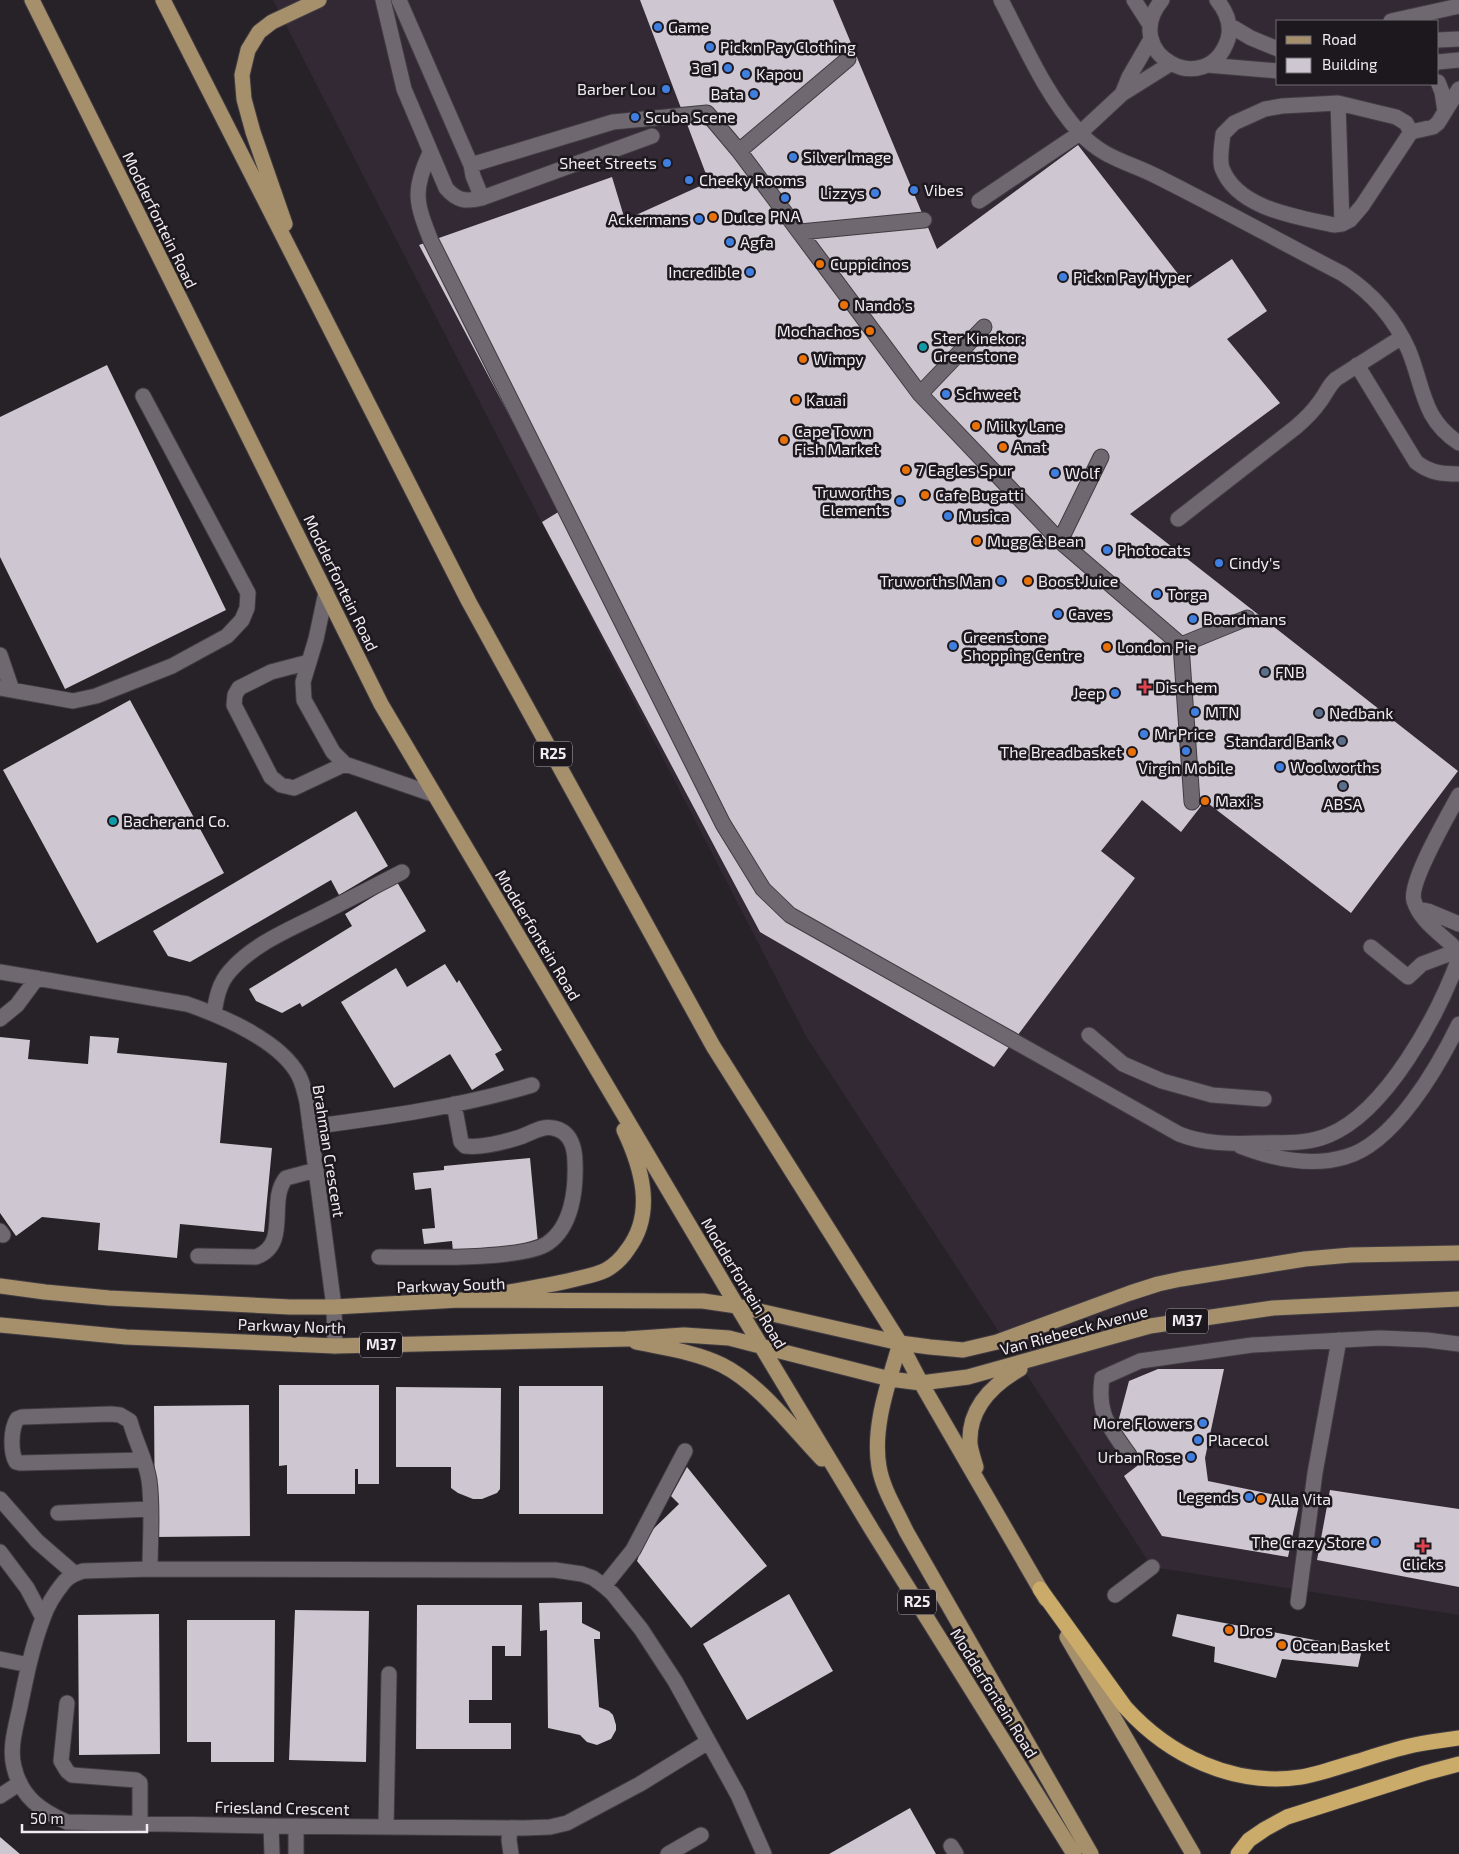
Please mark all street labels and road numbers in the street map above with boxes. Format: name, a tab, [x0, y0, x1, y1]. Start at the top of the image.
street label: Modderfontein Road	[119, 149, 202, 291]
street label: Modderfontein Road	[300, 512, 383, 654]
road number: R25	[534, 742, 572, 766]
street label: Modderfontein Road	[492, 866, 585, 1004]
street label: Brahman Crescent	[310, 1083, 349, 1218]
street label: Modderfontein Road	[698, 1214, 791, 1352]
street label: Parkway South	[396, 1273, 506, 1296]
street label: Van Riebeeck Avenue	[998, 1301, 1150, 1358]
road number: M37	[1166, 1308, 1208, 1334]
street label: Parkway North	[237, 1314, 347, 1337]
road number: M37	[360, 1332, 402, 1358]
road number: R25	[898, 1590, 936, 1614]
street label: Modderfontein Road	[947, 1624, 1042, 1761]
street label: Friesland Crescent	[214, 1797, 350, 1818]

